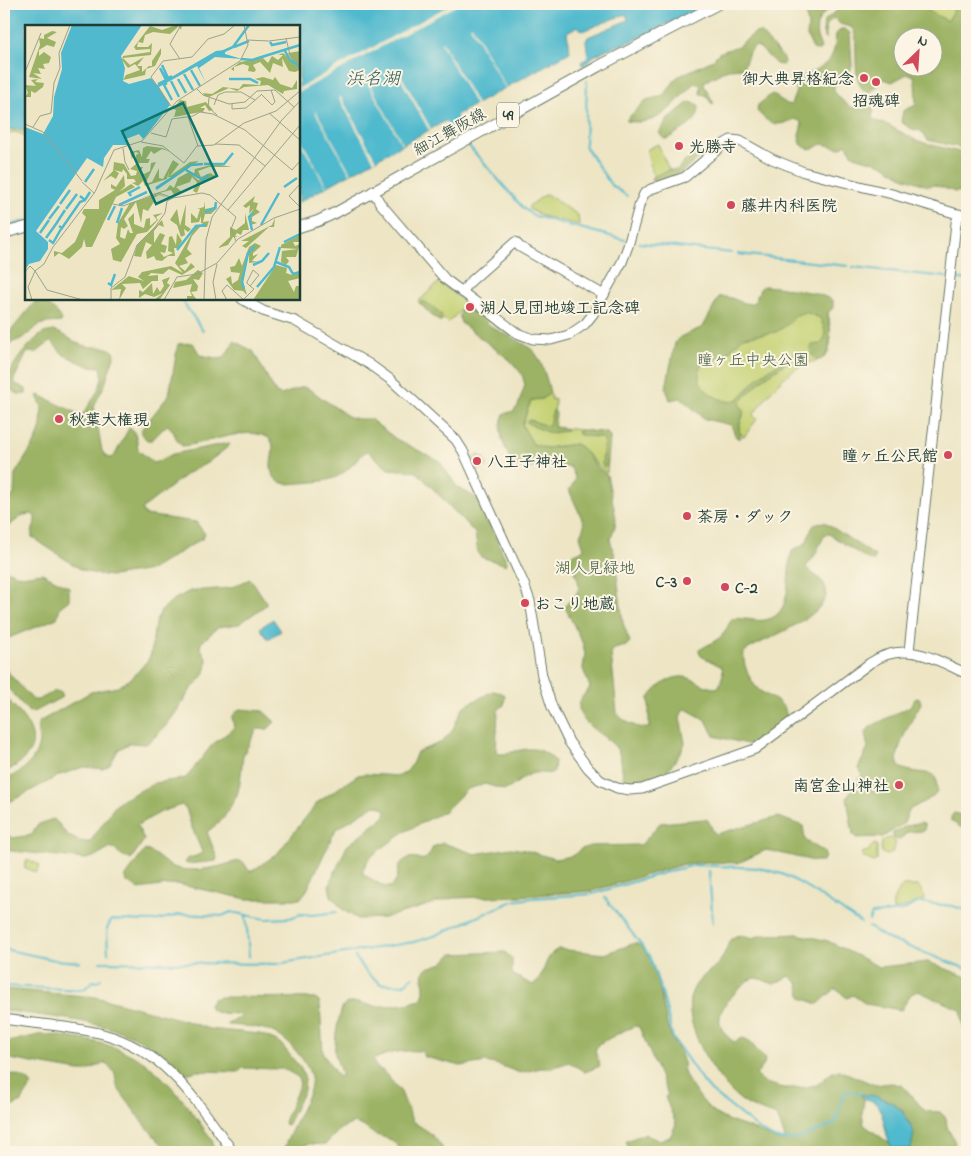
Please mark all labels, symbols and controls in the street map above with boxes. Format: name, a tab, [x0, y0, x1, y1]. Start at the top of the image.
inset map	[25, 25, 300, 300]
north arrow	[894, 28, 944, 78]
text: N	[914, 30, 932, 53]
water label: 浜名湖	[346, 67, 402, 93]
place label: 御大典昇格紀念	[742, 68, 854, 92]
marker: 御大典昇格紀念	[858, 72, 870, 84]
marker: 招魂碑	[870, 76, 882, 88]
place label: 招魂碑	[852, 90, 900, 114]
road number: 49	[497, 102, 519, 128]
street label: 細江舞阪線	[409, 103, 491, 163]
place label: 光勝寺	[689, 136, 737, 160]
marker: 光勝寺	[673, 140, 685, 152]
place label: 藤井内科医院	[741, 195, 837, 219]
marker: 藤井内科医院	[725, 199, 737, 211]
place label: 湖人見団地竣工記念碑	[480, 297, 640, 321]
marker: 湖人見団地竣工記念碑	[464, 301, 476, 313]
park label: 瞳ヶ丘中央公園	[697, 349, 809, 373]
place label: 秋葉大権現	[69, 409, 149, 433]
marker: 秋葉大権現	[53, 413, 65, 425]
place label: 瞳ヶ丘公民館	[842, 445, 938, 469]
marker: 瞳ヶ丘公民館	[942, 449, 954, 461]
place label: 八王子神社	[487, 451, 567, 475]
marker: 八王子神社	[471, 455, 483, 467]
place label: 茶房・ダック	[697, 506, 793, 530]
marker: 茶房・ダック	[681, 510, 693, 522]
park label: 湖人見緑地	[555, 557, 635, 581]
place label: C-3	[656, 571, 677, 595]
marker: C-3	[681, 575, 693, 587]
place label: C-2	[735, 577, 758, 601]
marker: C-2	[719, 581, 731, 593]
place label: おこり地蔵	[535, 593, 615, 617]
marker: おこり地蔵	[519, 597, 531, 609]
place label: 南宮金山神社	[793, 775, 889, 799]
marker: 南宮金山神社	[893, 779, 905, 791]

